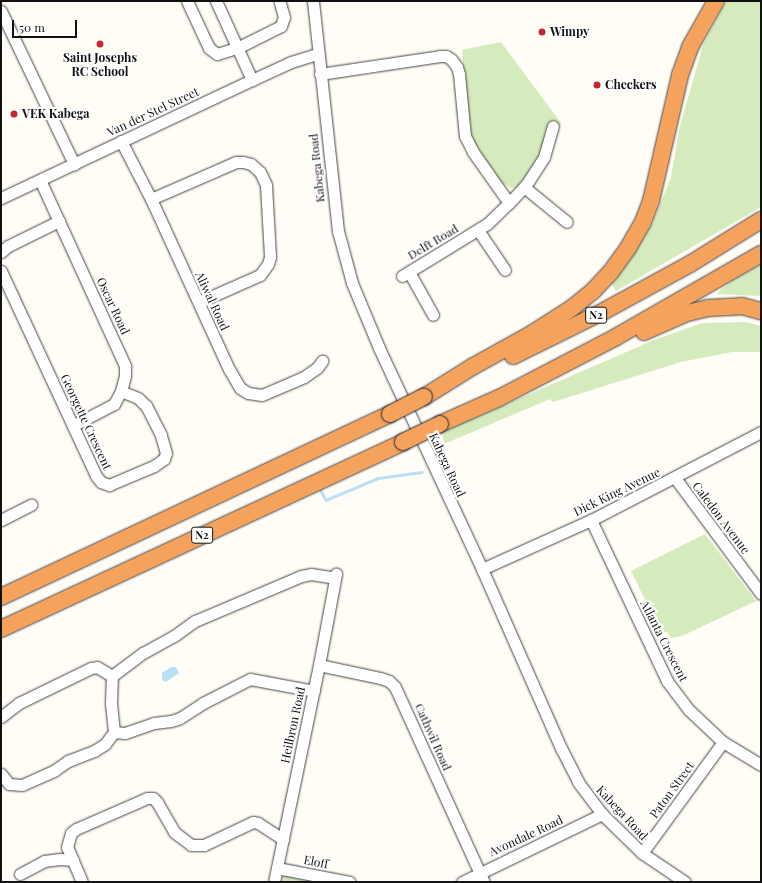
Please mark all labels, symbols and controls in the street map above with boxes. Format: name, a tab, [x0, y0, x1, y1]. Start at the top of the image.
scale bar	[14, 12, 79, 38]
text: 50 m	[19, 19, 45, 35]
place label: Wimpy	[550, 25, 589, 39]
marker: Wimpy	[537, 27, 547, 37]
marker: Saint Josephs RC School	[95, 39, 105, 49]
place label: Saint Josephs RC School	[63, 51, 137, 79]
place label: Checkers	[605, 78, 657, 92]
marker: Checkers	[592, 80, 602, 90]
street label: Van der Stel Street	[105, 84, 201, 140]
place label: VEK Kabega	[22, 107, 90, 121]
marker: VEK Kabega	[9, 109, 19, 119]
street label: Kabega Road	[306, 133, 328, 203]
street label: Delft Road	[405, 221, 461, 263]
street label: Aliwal Road	[192, 269, 232, 333]
street label: Oscar Road	[93, 275, 133, 337]
road number: N2	[585, 306, 607, 324]
street label: Georgette Crescent	[58, 372, 114, 472]
street label: Kabega Road	[426, 431, 468, 499]
street label: Dick King Avenue	[571, 465, 663, 519]
street label: Caledon Avenue	[689, 479, 753, 557]
road number: N2	[191, 526, 213, 544]
street label: Atlanta Crescent	[637, 598, 691, 684]
street label: Heilbron Road	[278, 685, 308, 765]
street label: Cathwil Road	[412, 701, 454, 773]
street label: Paton Street	[647, 759, 697, 821]
street label: Kabega Road	[593, 783, 651, 843]
street label: Avondale Road	[487, 813, 565, 859]
street label: Eloff	[302, 853, 330, 871]

